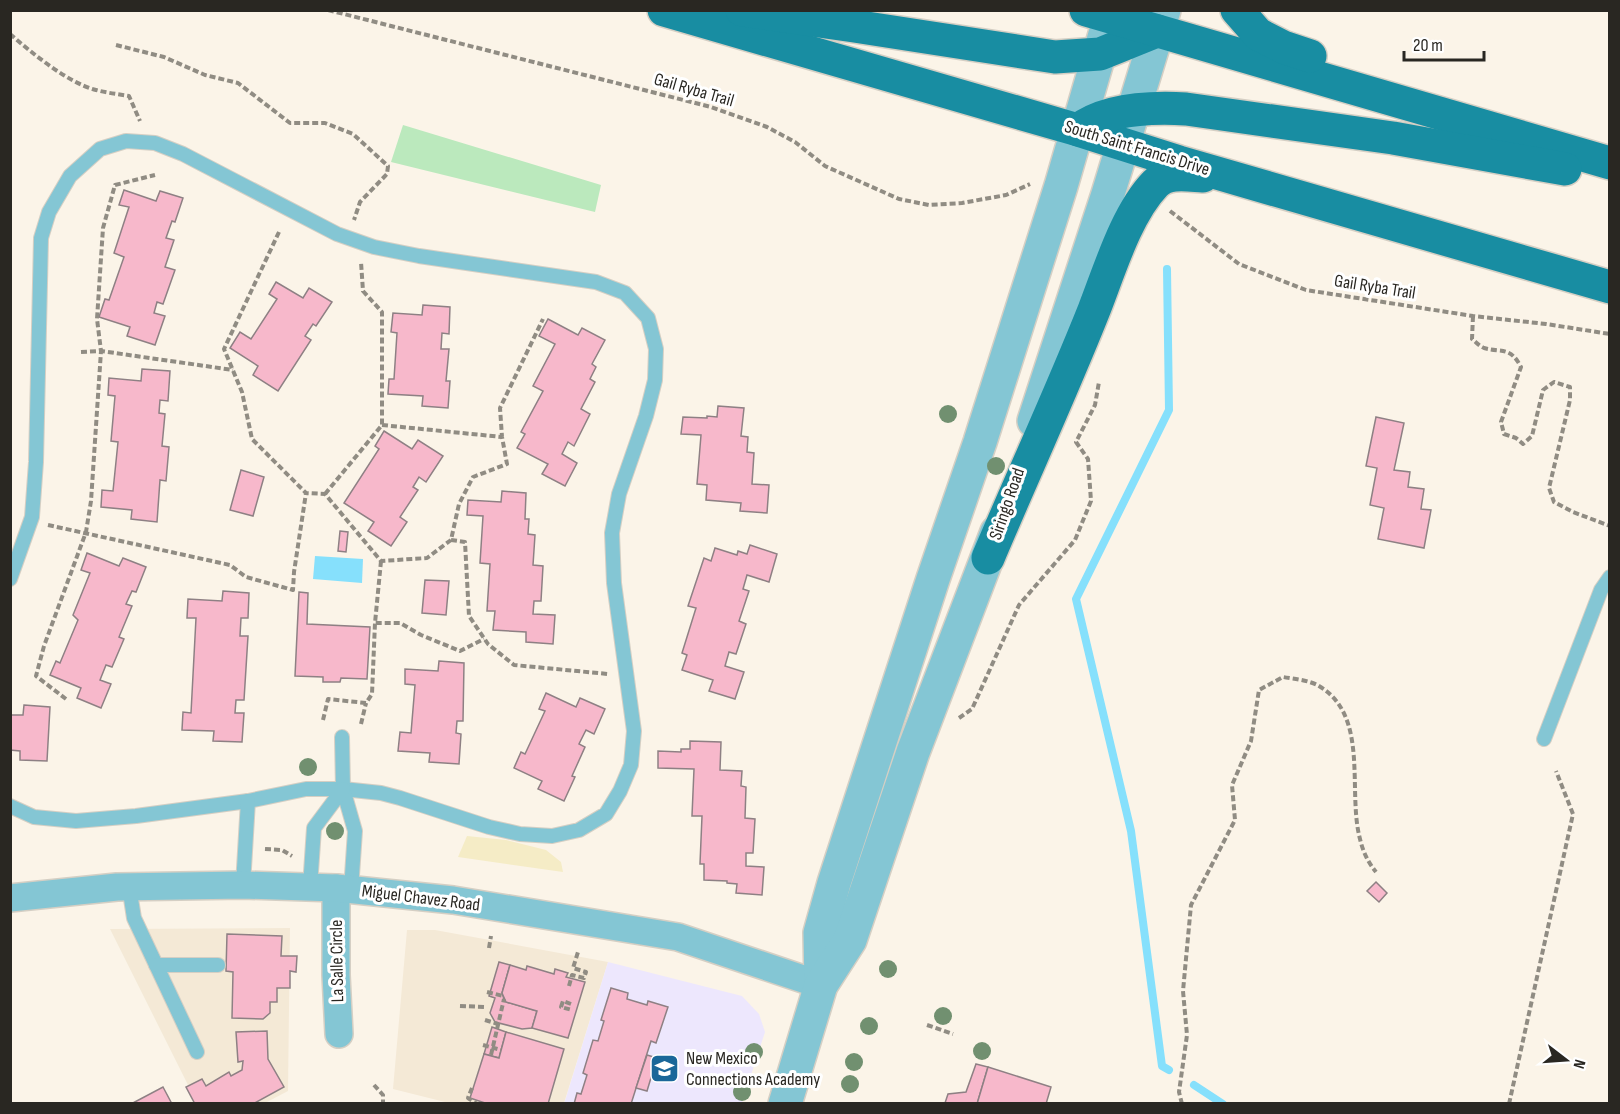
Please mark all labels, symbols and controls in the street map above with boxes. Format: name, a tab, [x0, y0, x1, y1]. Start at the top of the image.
scale bar	[1404, 24, 1484, 62]
text: 20 m	[1413, 35, 1443, 56]
street label: Gail Ryba Trail	[652, 69, 736, 111]
street label: South Saint Francis Drive	[1062, 116, 1212, 180]
street label: Gail Ryba Trail	[1333, 270, 1417, 304]
street label: Siringo Road	[985, 465, 1029, 543]
street label: Miguel Chavez Road	[361, 880, 481, 916]
street label: La Salle Circle	[326, 920, 348, 1002]
north arrow	[1536, 1030, 1596, 1090]
place label: New Mexico Connections Academy	[686, 1048, 820, 1090]
school or university icon: New Mexico Connections Academy	[649, 1052, 681, 1084]
text: N	[1569, 1057, 1589, 1071]

